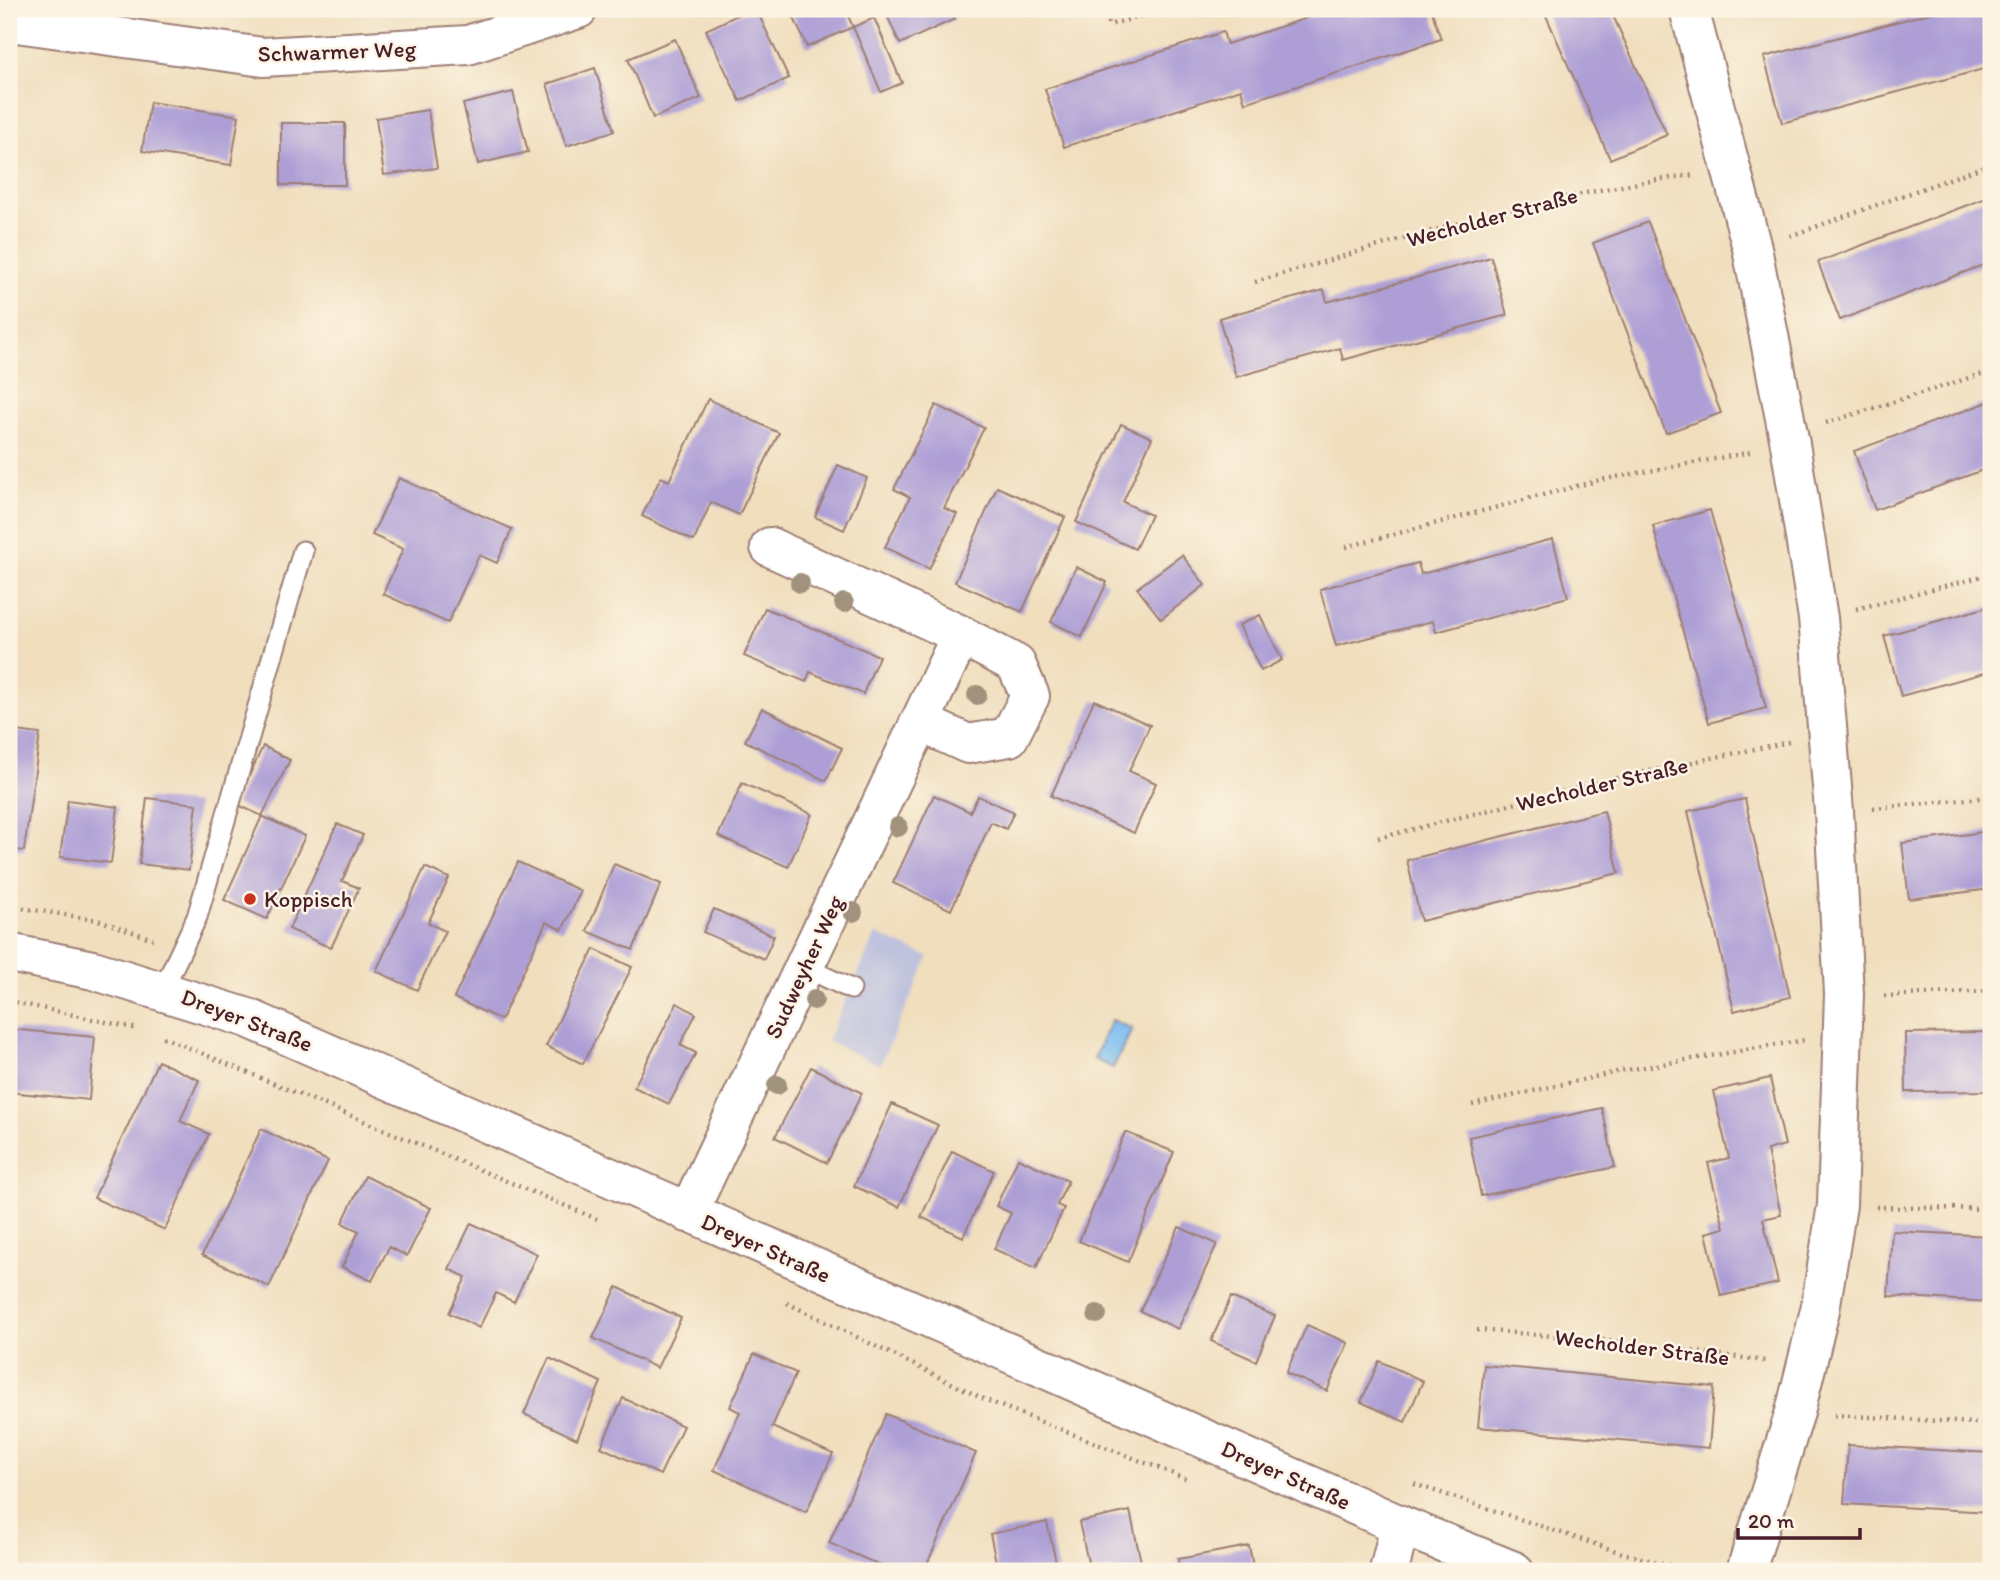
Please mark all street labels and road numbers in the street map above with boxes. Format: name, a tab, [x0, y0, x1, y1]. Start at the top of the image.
street label: Schwarmer Weg	[257, 34, 417, 68]
street label: Wecholder Straße	[1403, 181, 1581, 253]
street label: Wecholder Straße	[1513, 751, 1691, 817]
street label: Sudweyher Weg	[759, 891, 849, 1043]
street label: Dreyer Straße	[177, 982, 317, 1058]
street label: Dreyer Straße	[697, 1207, 835, 1289]
street label: Wecholder Straße	[1553, 1322, 1731, 1372]
street label: Dreyer Straße	[1217, 1434, 1355, 1516]

